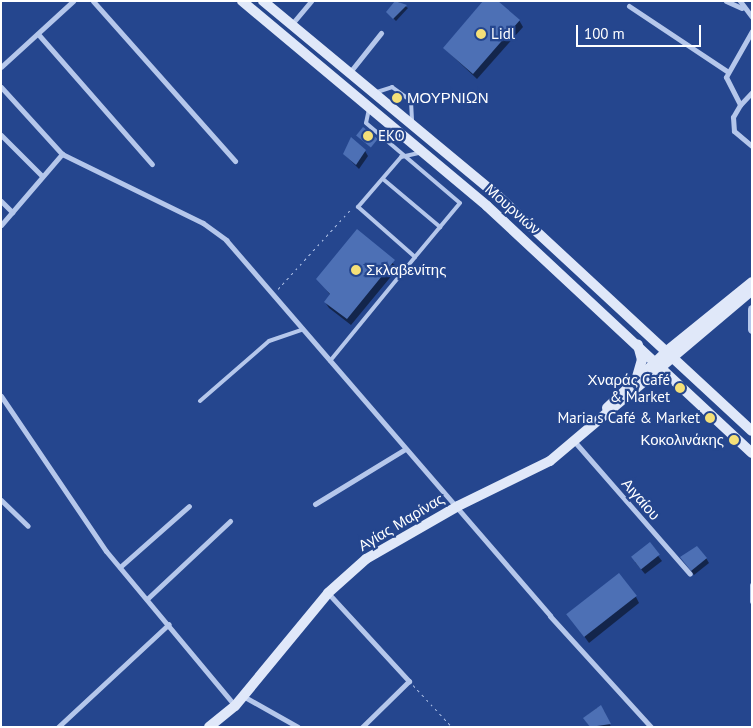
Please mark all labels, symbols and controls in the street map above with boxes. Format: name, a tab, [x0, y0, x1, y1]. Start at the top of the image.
scale bar	[578, 15, 703, 47]
text: 100 m	[584, 24, 625, 43]
place label: Lidl	[491, 25, 515, 43]
marker: Lidl	[475, 28, 487, 40]
place label: ΜΟΥΡΝΙΩΝ	[407, 89, 489, 107]
marker: ΜΟΥΡΝΙΩΝ	[391, 92, 403, 104]
place label: EKO	[378, 127, 405, 145]
marker: EKO	[362, 130, 374, 142]
street label: Μουρνιών	[482, 180, 544, 238]
place label: Σκλαβενίτης	[366, 261, 446, 279]
marker: Σκλαβενίτης	[350, 264, 362, 276]
place label: Χναράς Café & Market	[587, 370, 670, 405]
marker: Χναράς Café & Market	[674, 382, 686, 394]
place label: Maria s Café & Market	[557, 409, 700, 427]
marker: Maria s Café & Market	[704, 412, 716, 424]
place label: Κοκολινάκης	[640, 431, 724, 449]
marker: Κοκολινάκης	[728, 434, 740, 446]
street label: Αιγαίου	[618, 474, 664, 524]
street label: Αγίας Μαρίνας	[355, 489, 447, 555]

